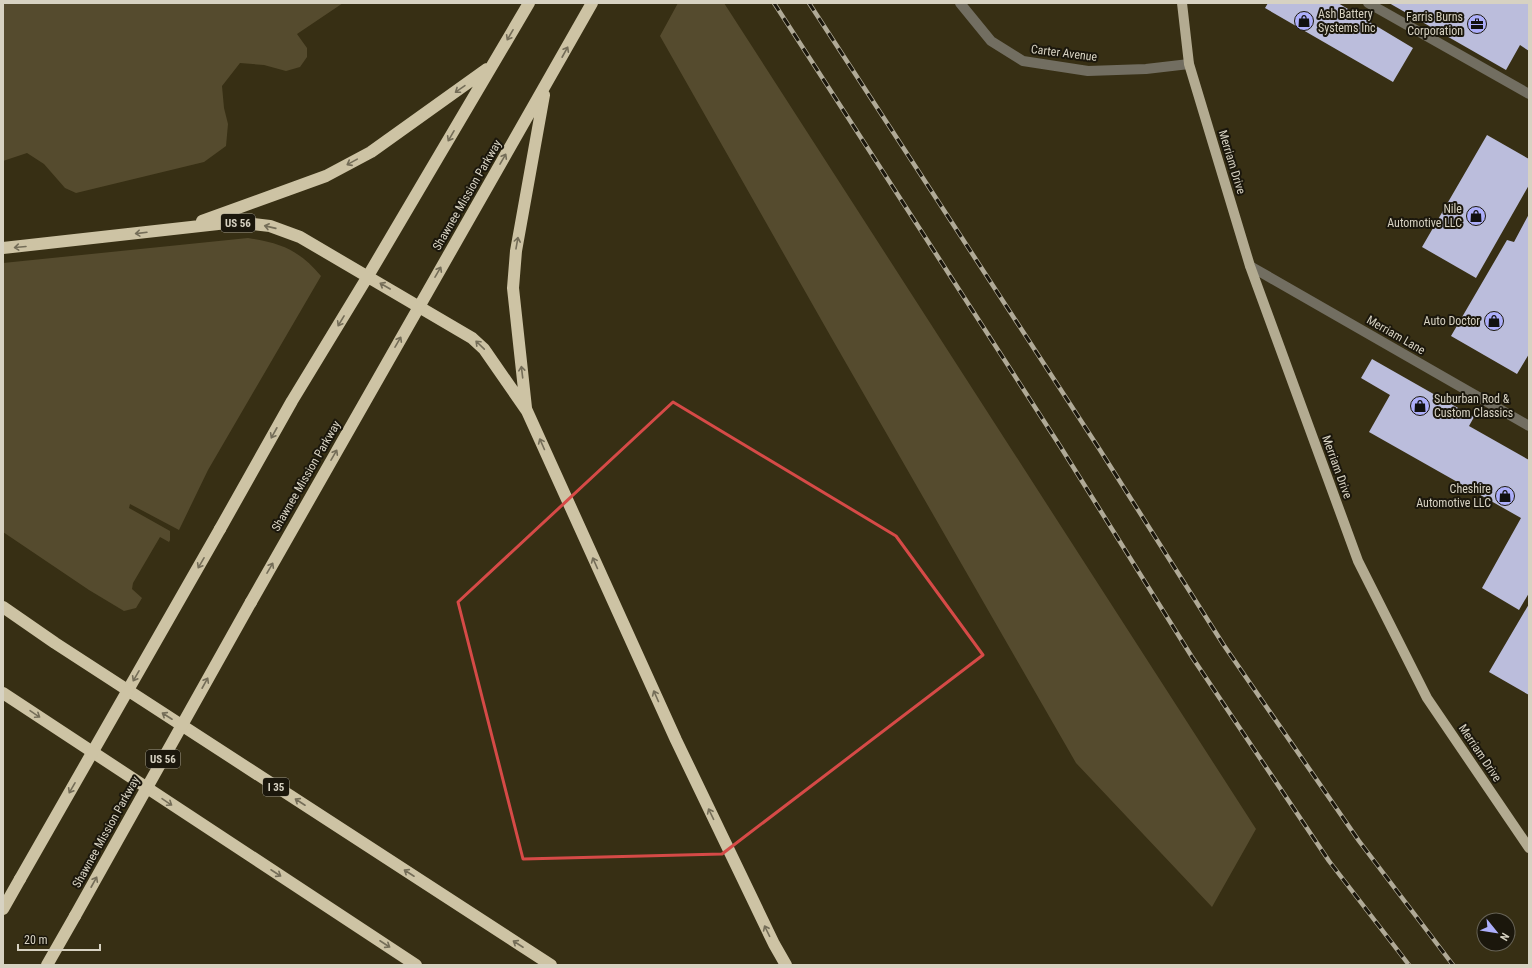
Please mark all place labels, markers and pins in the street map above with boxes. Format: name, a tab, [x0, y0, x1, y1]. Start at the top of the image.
place label: Ash Battery Systems Inc	[1318, 7, 1376, 35]
shop icon: Ash Battery Systems Inc	[1293, 10, 1315, 32]
place label: Farris Burns Corporation	[1406, 10, 1463, 38]
office icon: Farris Burns Corporation	[1466, 13, 1488, 35]
place label: Nile Automotive LLC	[1387, 202, 1462, 230]
shop icon: Nile Automotive LLC	[1465, 205, 1487, 227]
shop icon: Auto Doctor	[1483, 310, 1505, 332]
place label: Auto Doctor	[1424, 314, 1480, 328]
place label: Suburban Rod & Custom Classics	[1434, 392, 1513, 420]
shop icon: Suburban Rod & Custom Classics	[1409, 395, 1431, 417]
place label: Cheshire Automotive LLC	[1416, 482, 1491, 510]
shop icon: Cheshire Automotive LLC	[1494, 485, 1516, 507]

